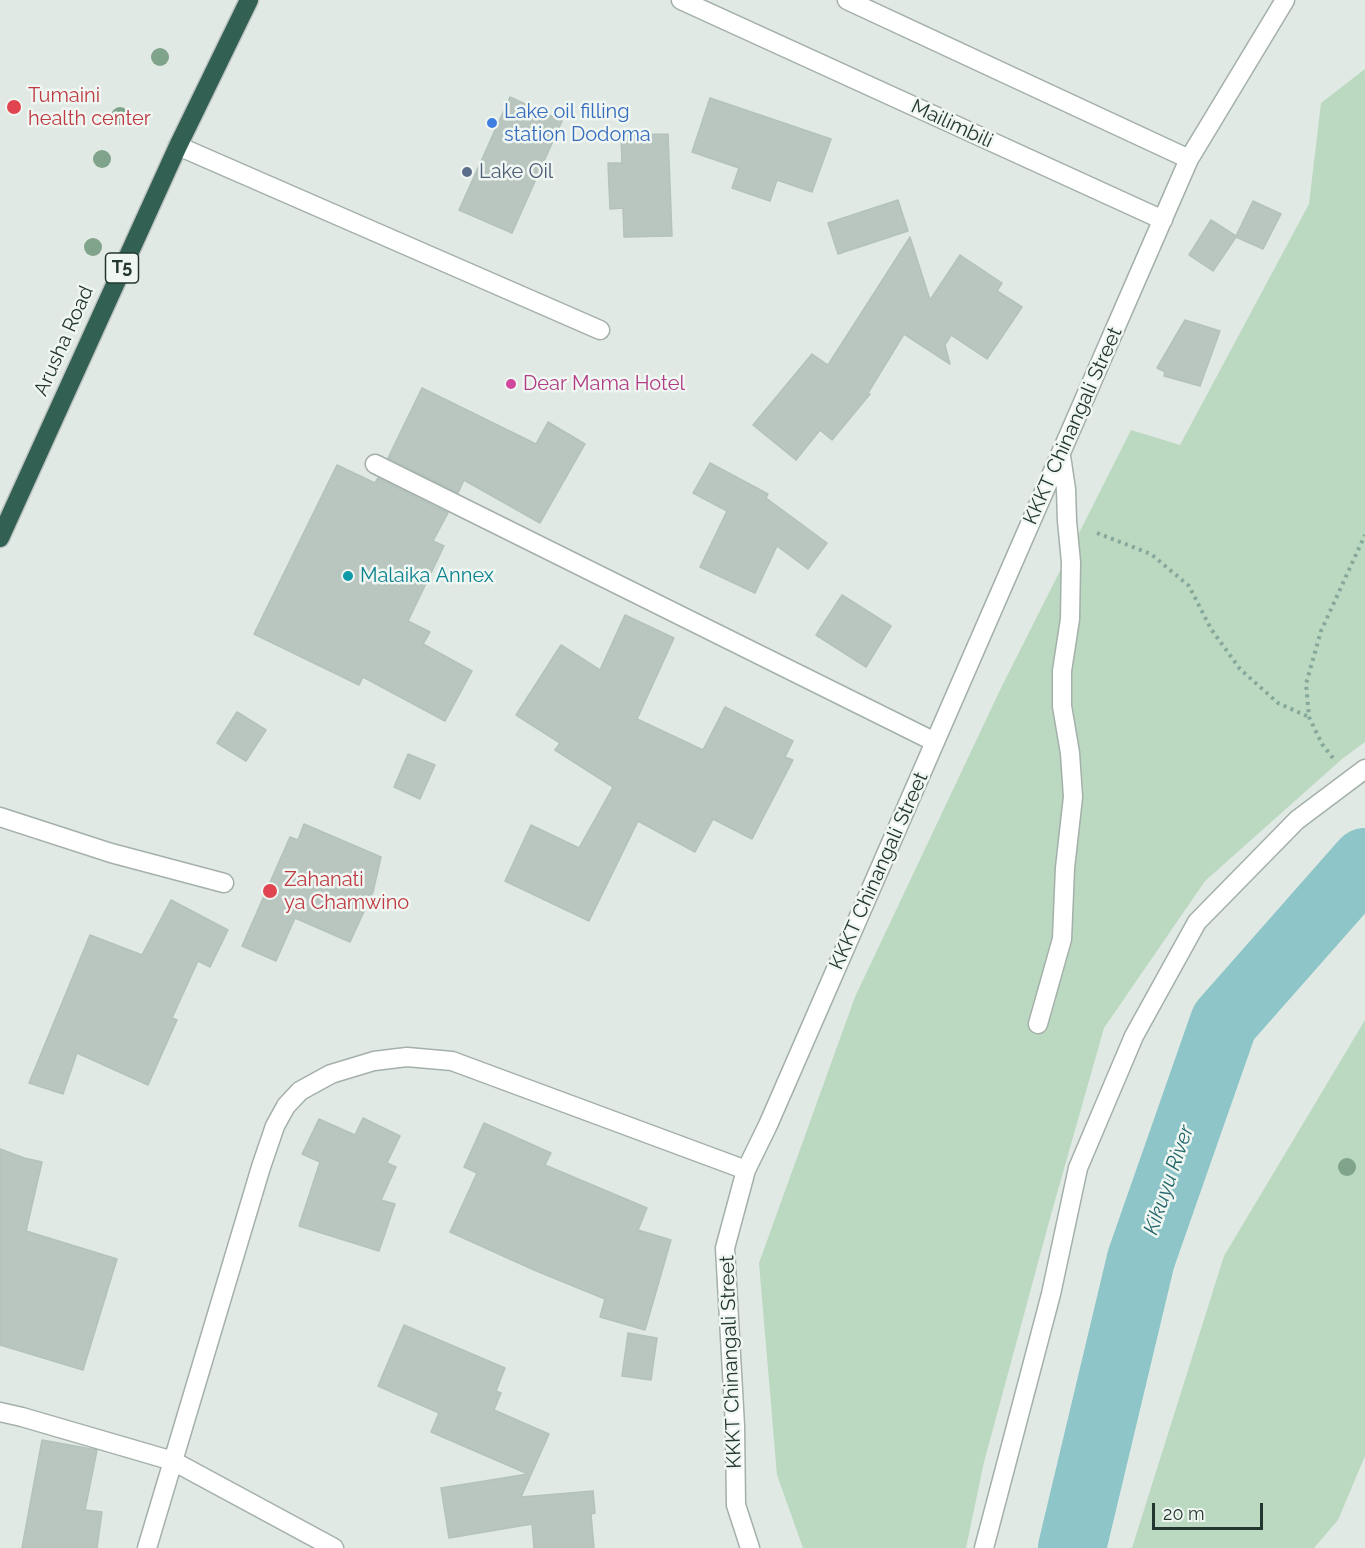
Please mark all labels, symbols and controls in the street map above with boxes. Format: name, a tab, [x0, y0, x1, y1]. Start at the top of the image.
place label: Tumaini health center	[28, 84, 151, 131]
street label: Mailimbili	[907, 95, 997, 153]
marker: Tumaini health center	[5, 98, 23, 116]
place label: Lake oil filling station Dodoma	[504, 100, 651, 147]
marker: Lake oil filling station Dodoma	[485, 116, 499, 130]
place label: Lake Oil	[479, 160, 553, 184]
marker: Lake Oil	[460, 165, 474, 179]
road number: T5	[106, 253, 138, 283]
street label: Arusha Road	[29, 282, 99, 400]
street label: KKKT Chinangali Street	[1019, 324, 1127, 528]
place label: Dear Mama Hotel	[523, 372, 685, 396]
marker: Dear Mama Hotel	[504, 377, 518, 391]
place label: Malaika Annex	[360, 564, 494, 588]
marker: Malaika Annex	[341, 569, 355, 583]
street label: KKKT Chinangali Street	[825, 769, 933, 973]
place label: Zahanati ya Chamwino	[284, 868, 409, 915]
marker: Zahanati ya Chamwino	[261, 882, 279, 900]
water label: Kikuyu River	[1139, 1122, 1199, 1238]
street label: KKKT Chinangali Street	[715, 1255, 747, 1469]
scale bar	[1155, 1491, 1266, 1529]
text: 20 m	[1163, 1503, 1205, 1524]

